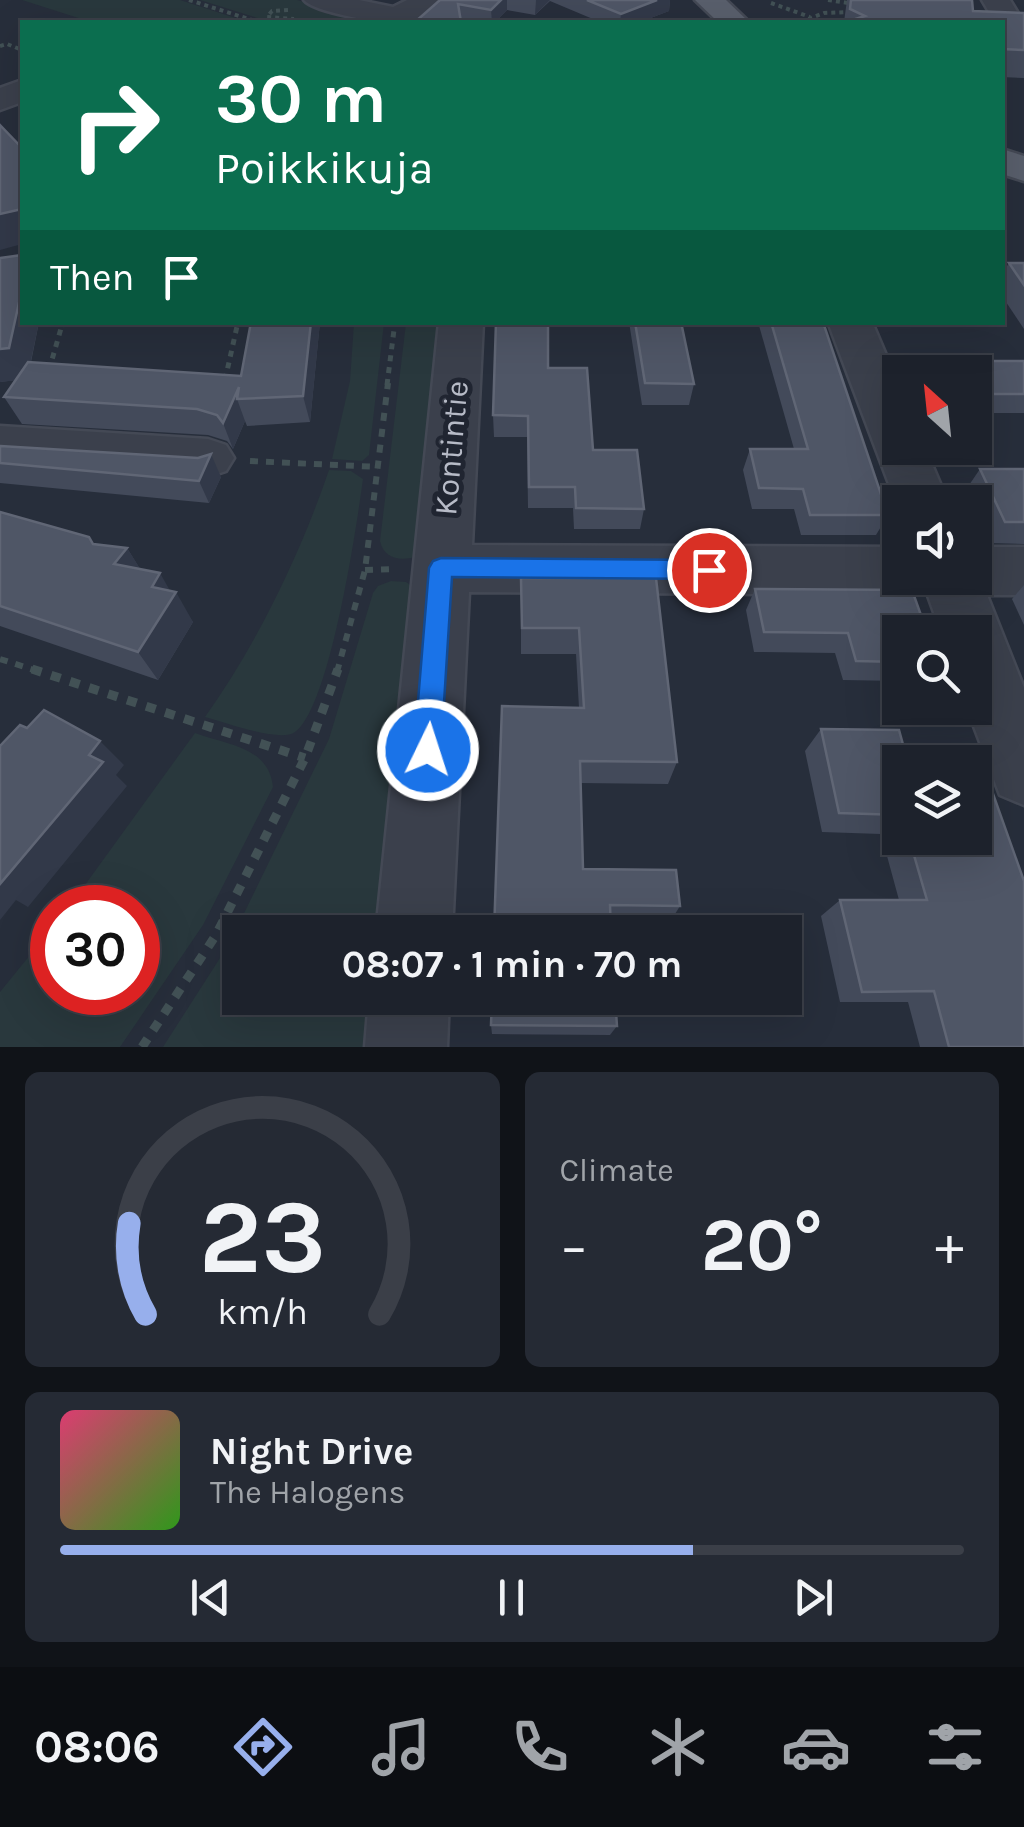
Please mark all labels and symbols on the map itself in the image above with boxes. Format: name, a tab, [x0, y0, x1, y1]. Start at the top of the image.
north arrow	[882, 355, 992, 465]
street label: Kontintie	[427, 379, 476, 517]
pin	[667, 528, 752, 613]
position arrow	[376, 698, 480, 802]
speed limit sign: 30	[30, 885, 160, 1015]

